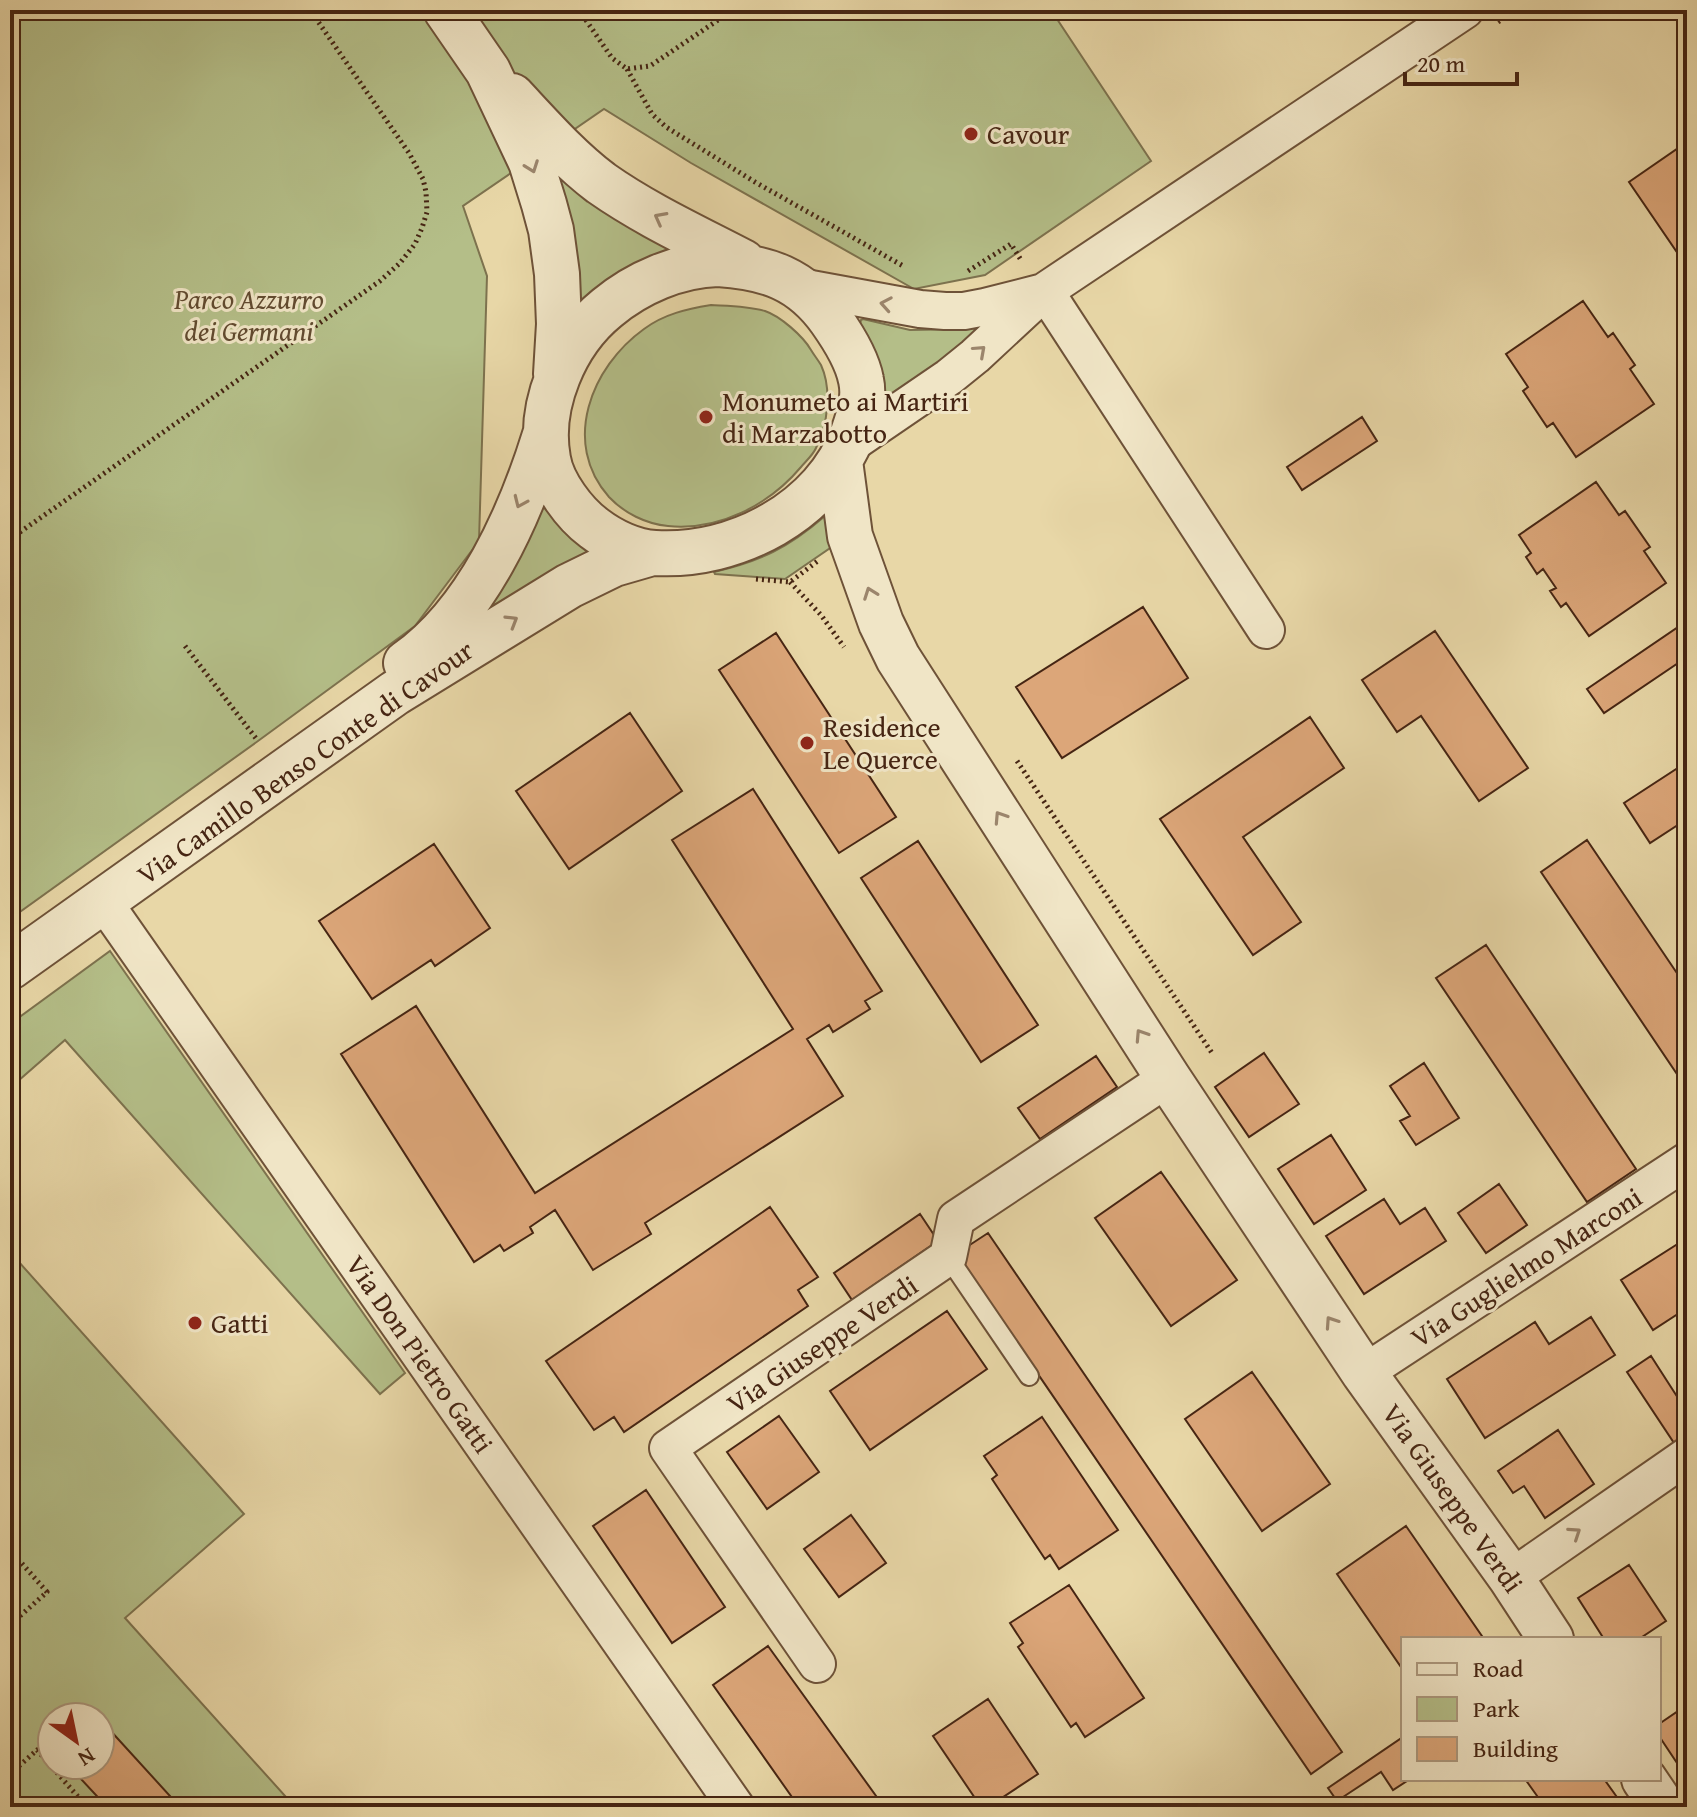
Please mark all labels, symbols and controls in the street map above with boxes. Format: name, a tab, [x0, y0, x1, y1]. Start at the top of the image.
scale bar	[1405, 36, 1517, 86]
text: 20 m	[1417, 46, 1465, 81]
place label: Cavour	[987, 113, 1070, 154]
marker: Cavour	[962, 125, 980, 143]
one-way arrow	[522, 160, 539, 174]
one-way arrow	[654, 212, 668, 228]
park label: Parco Azzurro dei Germani	[173, 278, 324, 351]
one-way arrow	[879, 296, 893, 313]
one-way arrow	[971, 346, 985, 361]
place label: Monumeto ai Martiri di Marzabotto	[722, 380, 969, 453]
marker: Monumeto ai Martiri di Marzabotto	[697, 408, 715, 426]
one-way arrow	[514, 494, 530, 508]
one-way arrow	[863, 587, 880, 601]
one-way arrow	[503, 615, 518, 631]
street label: Via Camillo Benso Conte di Cavour	[128, 629, 482, 894]
place label: Residence Le Querce	[823, 706, 941, 779]
marker: Residence Le Querce	[798, 734, 816, 752]
one-way arrow	[995, 811, 1010, 826]
one-way arrow	[1135, 1030, 1150, 1044]
street label: Via Guglielmo Marconi	[1402, 1176, 1650, 1357]
street label: Via Don Pietro Gatti	[337, 1246, 504, 1461]
street label: Via Giuseppe Verdi	[718, 1264, 926, 1423]
place label: Gatti	[211, 1302, 269, 1343]
marker: Gatti	[186, 1314, 204, 1332]
one-way arrow	[1325, 1317, 1340, 1331]
street label: Via Giuseppe Verdi	[1373, 1395, 1534, 1601]
one-way arrow	[1566, 1528, 1580, 1543]
legend	[1401, 1637, 1661, 1781]
text: Road	[1473, 1651, 1523, 1686]
text: Park	[1473, 1691, 1520, 1726]
north arrow	[36, 1701, 116, 1781]
text: Building	[1473, 1731, 1558, 1766]
text: N	[72, 1740, 102, 1775]

